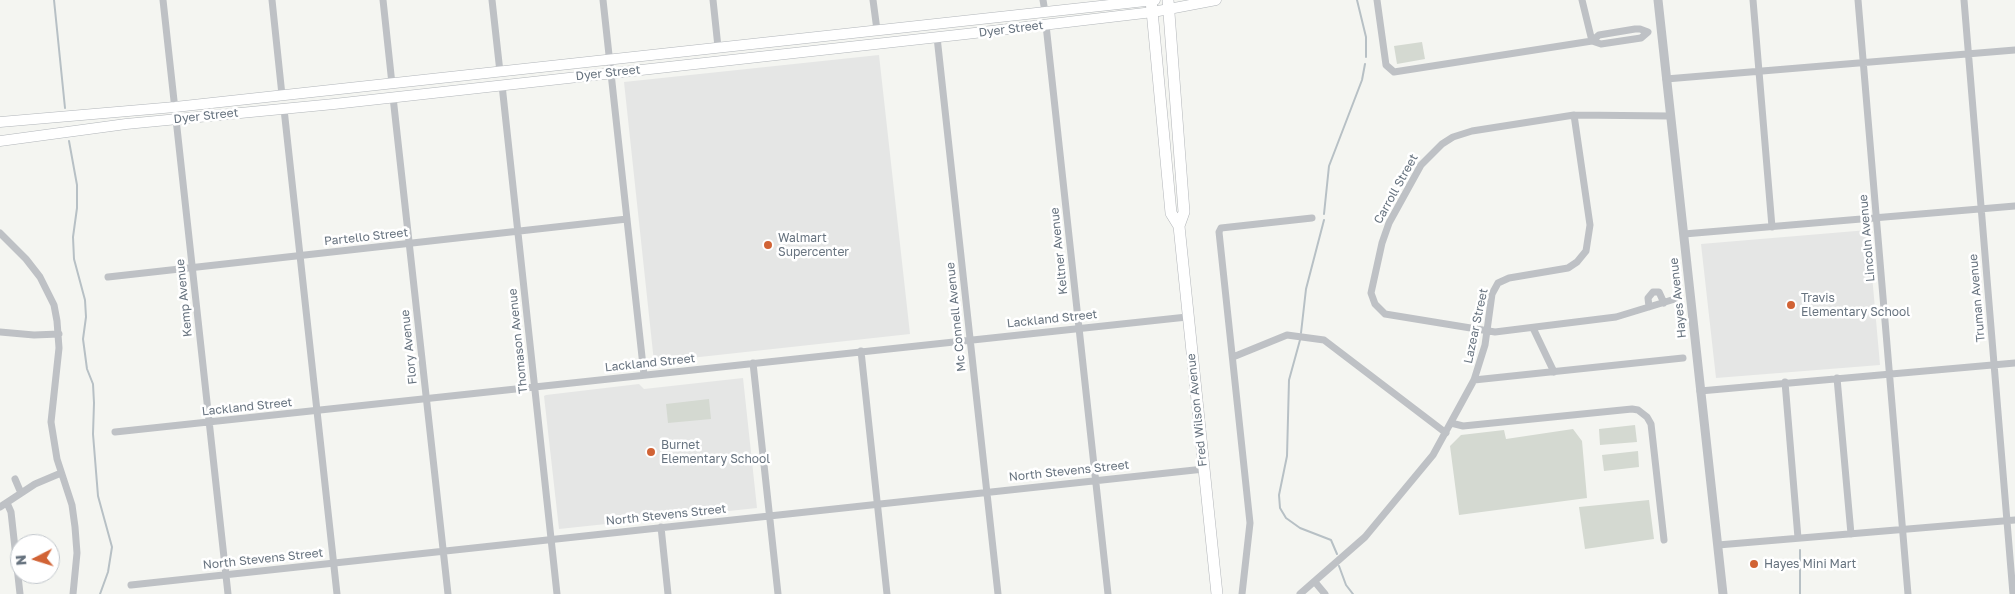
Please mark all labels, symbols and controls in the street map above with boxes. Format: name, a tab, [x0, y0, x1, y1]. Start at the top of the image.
street label: Dyer Street	[978, 18, 1044, 40]
street label: Dyer Street	[575, 62, 641, 84]
street label: Dyer Street	[173, 105, 239, 127]
street label: Carroll Street	[1371, 152, 1421, 226]
street label: Lincoln Avenue	[1856, 194, 1878, 282]
street label: Keltner Avenue	[1047, 207, 1071, 295]
street label: Partello Street	[323, 225, 409, 249]
place label: Walmart Supercenter	[778, 231, 849, 259]
marker: Walmart Supercenter	[762, 239, 774, 251]
street label: Truman Avenue	[1966, 253, 1988, 343]
street label: Hayes Avenue	[1667, 257, 1689, 339]
street label: Kemp Avenue	[173, 258, 195, 338]
street label: Mc Connell Avenue	[943, 262, 969, 372]
street label: Lazear Street	[1461, 287, 1491, 365]
street label: Thomason Avenue	[505, 288, 531, 394]
place label: Travis Elementary School	[1801, 291, 1910, 319]
marker: Travis Elementary School	[1785, 299, 1797, 311]
street label: Lackland Street	[1006, 307, 1098, 331]
street label: Flory Avenue	[398, 309, 420, 385]
street label: Lackland Street	[604, 351, 696, 375]
street label: Fred Wilson Avenue	[1184, 353, 1210, 467]
street label: Lackland Street	[201, 395, 293, 419]
place label: Burnet Elementary School	[661, 438, 770, 466]
marker: Burnet Elementary School	[645, 446, 657, 458]
street label: North Stevens Street	[1008, 458, 1130, 484]
street label: North Stevens Street	[605, 502, 727, 528]
north arrow	[10, 534, 60, 584]
street label: North Stevens Street	[202, 546, 324, 572]
text: N	[12, 554, 29, 566]
place label: Hayes Mini Mart	[1764, 557, 1856, 571]
marker: Hayes Mini Mart	[1748, 558, 1760, 570]

